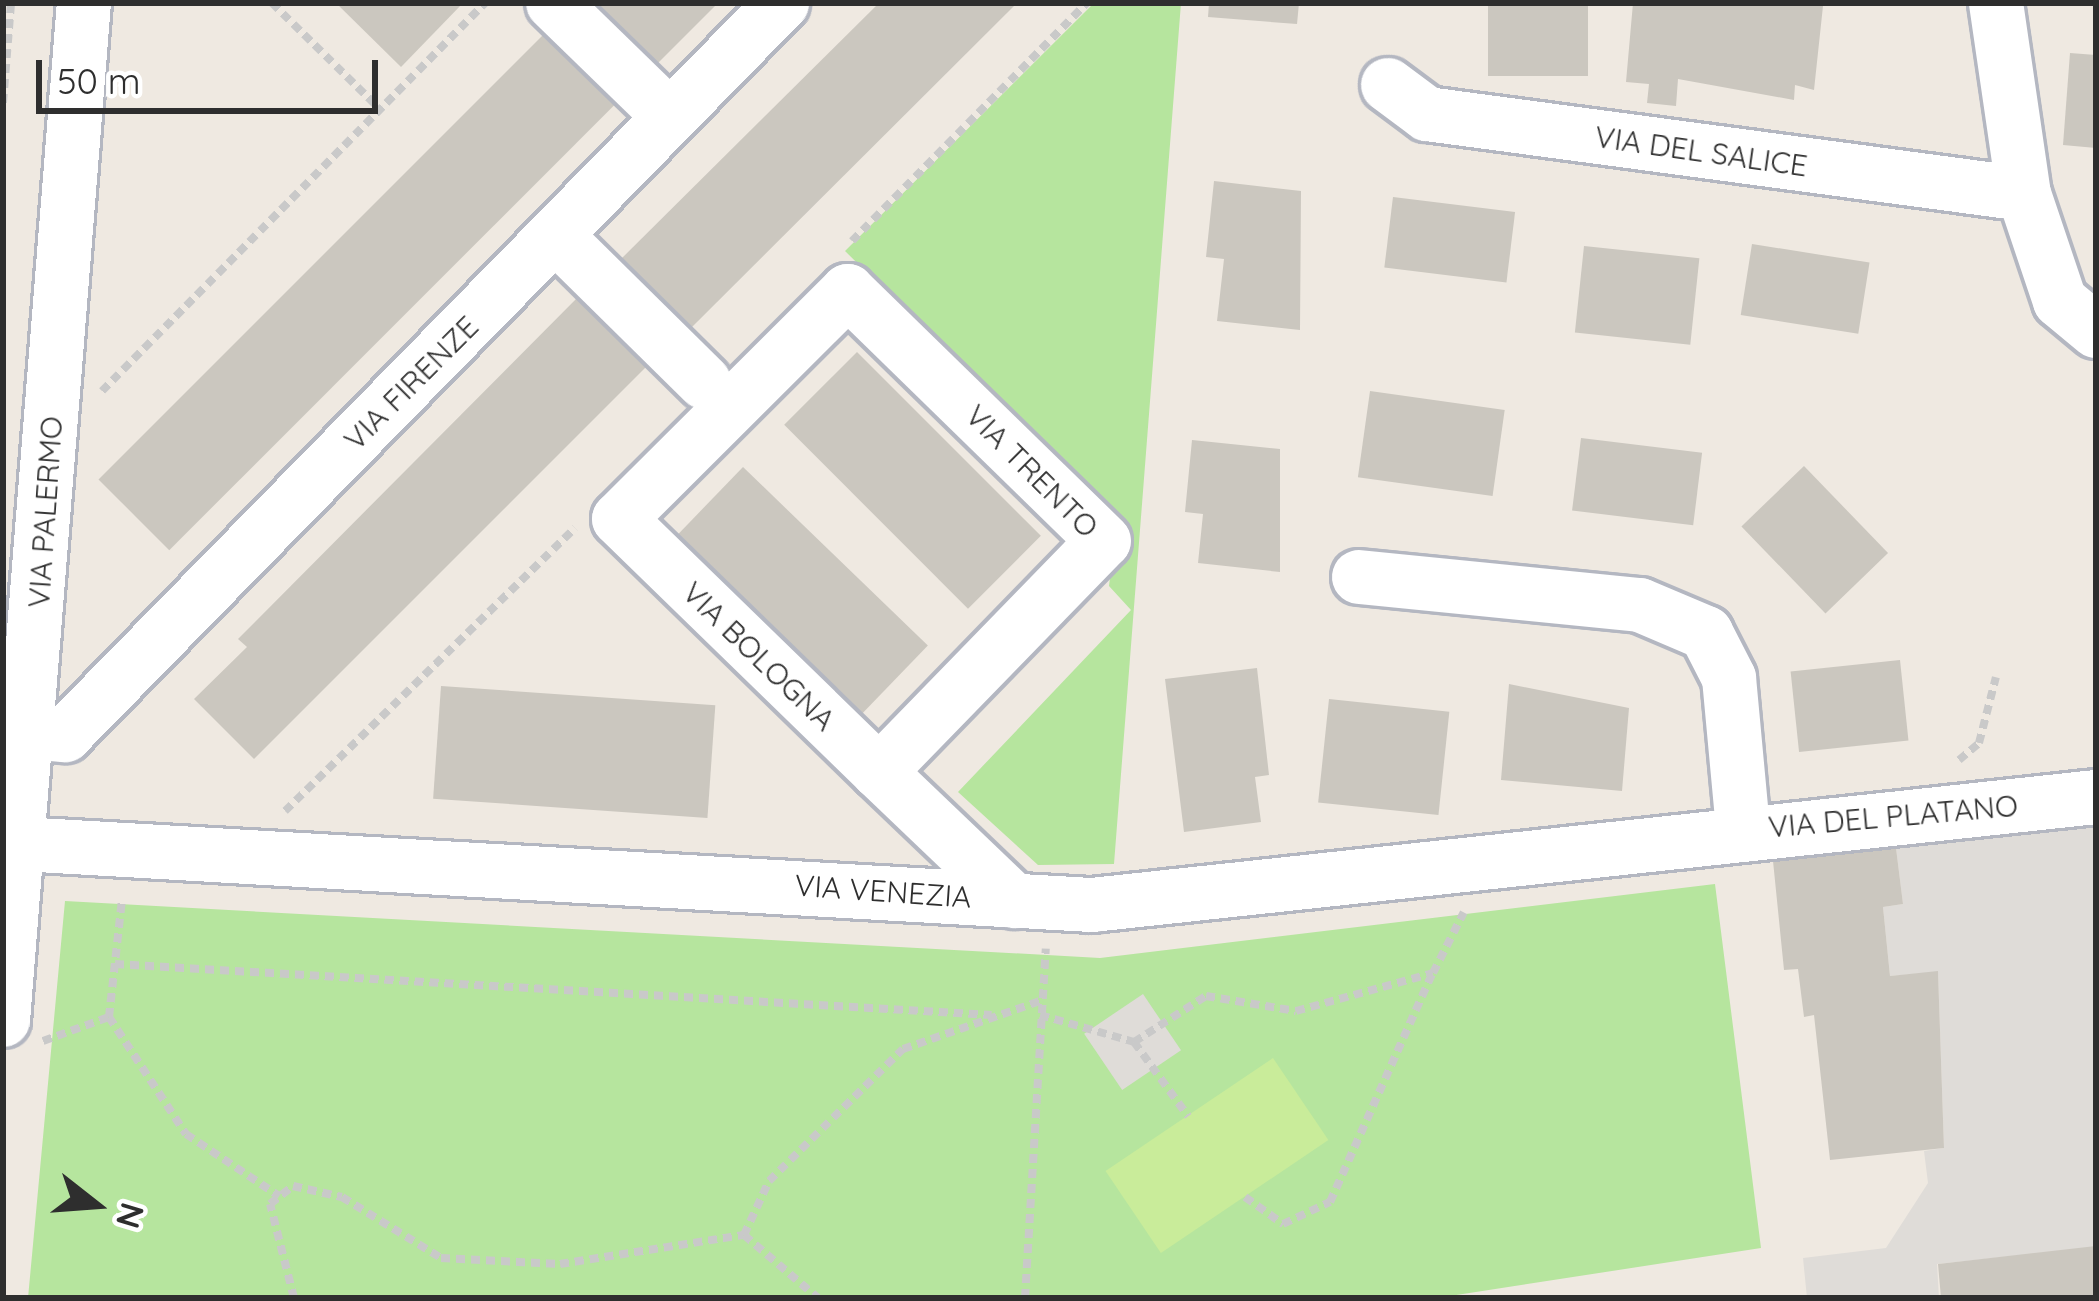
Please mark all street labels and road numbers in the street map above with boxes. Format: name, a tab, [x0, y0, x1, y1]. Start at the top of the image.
street label: VIA DEL SALICE	[1592, 118, 1810, 184]
street label: VIA FIRENZE	[336, 308, 486, 458]
street label: VIA TRENTO	[958, 397, 1106, 545]
street label: VIA PALERMO	[20, 415, 70, 609]
street label: VIA BOLOGNA	[675, 574, 843, 738]
street label: VIA DEL PLATANO	[1767, 787, 2019, 845]
street label: VIA VENEZIA	[793, 867, 973, 915]

